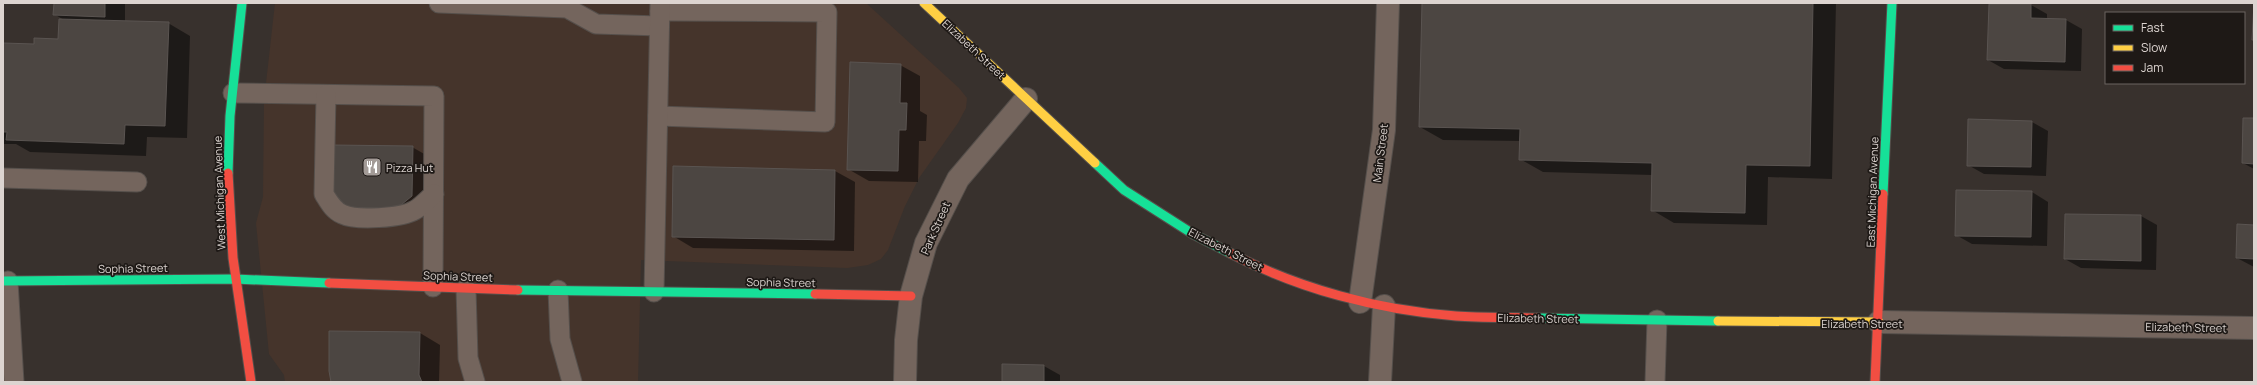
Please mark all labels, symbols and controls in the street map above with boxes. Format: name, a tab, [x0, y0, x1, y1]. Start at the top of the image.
legend	[2105, 12, 2245, 84]
street label: Elizabeth Street	[939, 16, 1009, 82]
text: Fast	[2141, 19, 2165, 36]
text: Slow	[2141, 39, 2167, 56]
text: Jam	[2141, 59, 2163, 76]
street label: Main Street	[1369, 123, 1391, 183]
street label: West Michigan Avenue	[209, 135, 228, 250]
street label: East Michigan Avenue	[1863, 136, 1881, 248]
restaurant icon: Pizza Hut	[361, 156, 383, 178]
place label: Pizza Hut	[386, 160, 433, 175]
street label: Park Street	[917, 199, 953, 257]
street label: Elizabeth Street	[1186, 224, 1266, 274]
street label: Sophia Street	[98, 260, 168, 276]
street label: Sophia Street	[423, 267, 493, 285]
street label: Sophia Street	[746, 274, 816, 290]
street label: Elizabeth Street	[1497, 310, 1579, 326]
street label: Elizabeth Street	[1821, 316, 1903, 331]
street label: Elizabeth Street	[2145, 319, 2227, 335]

